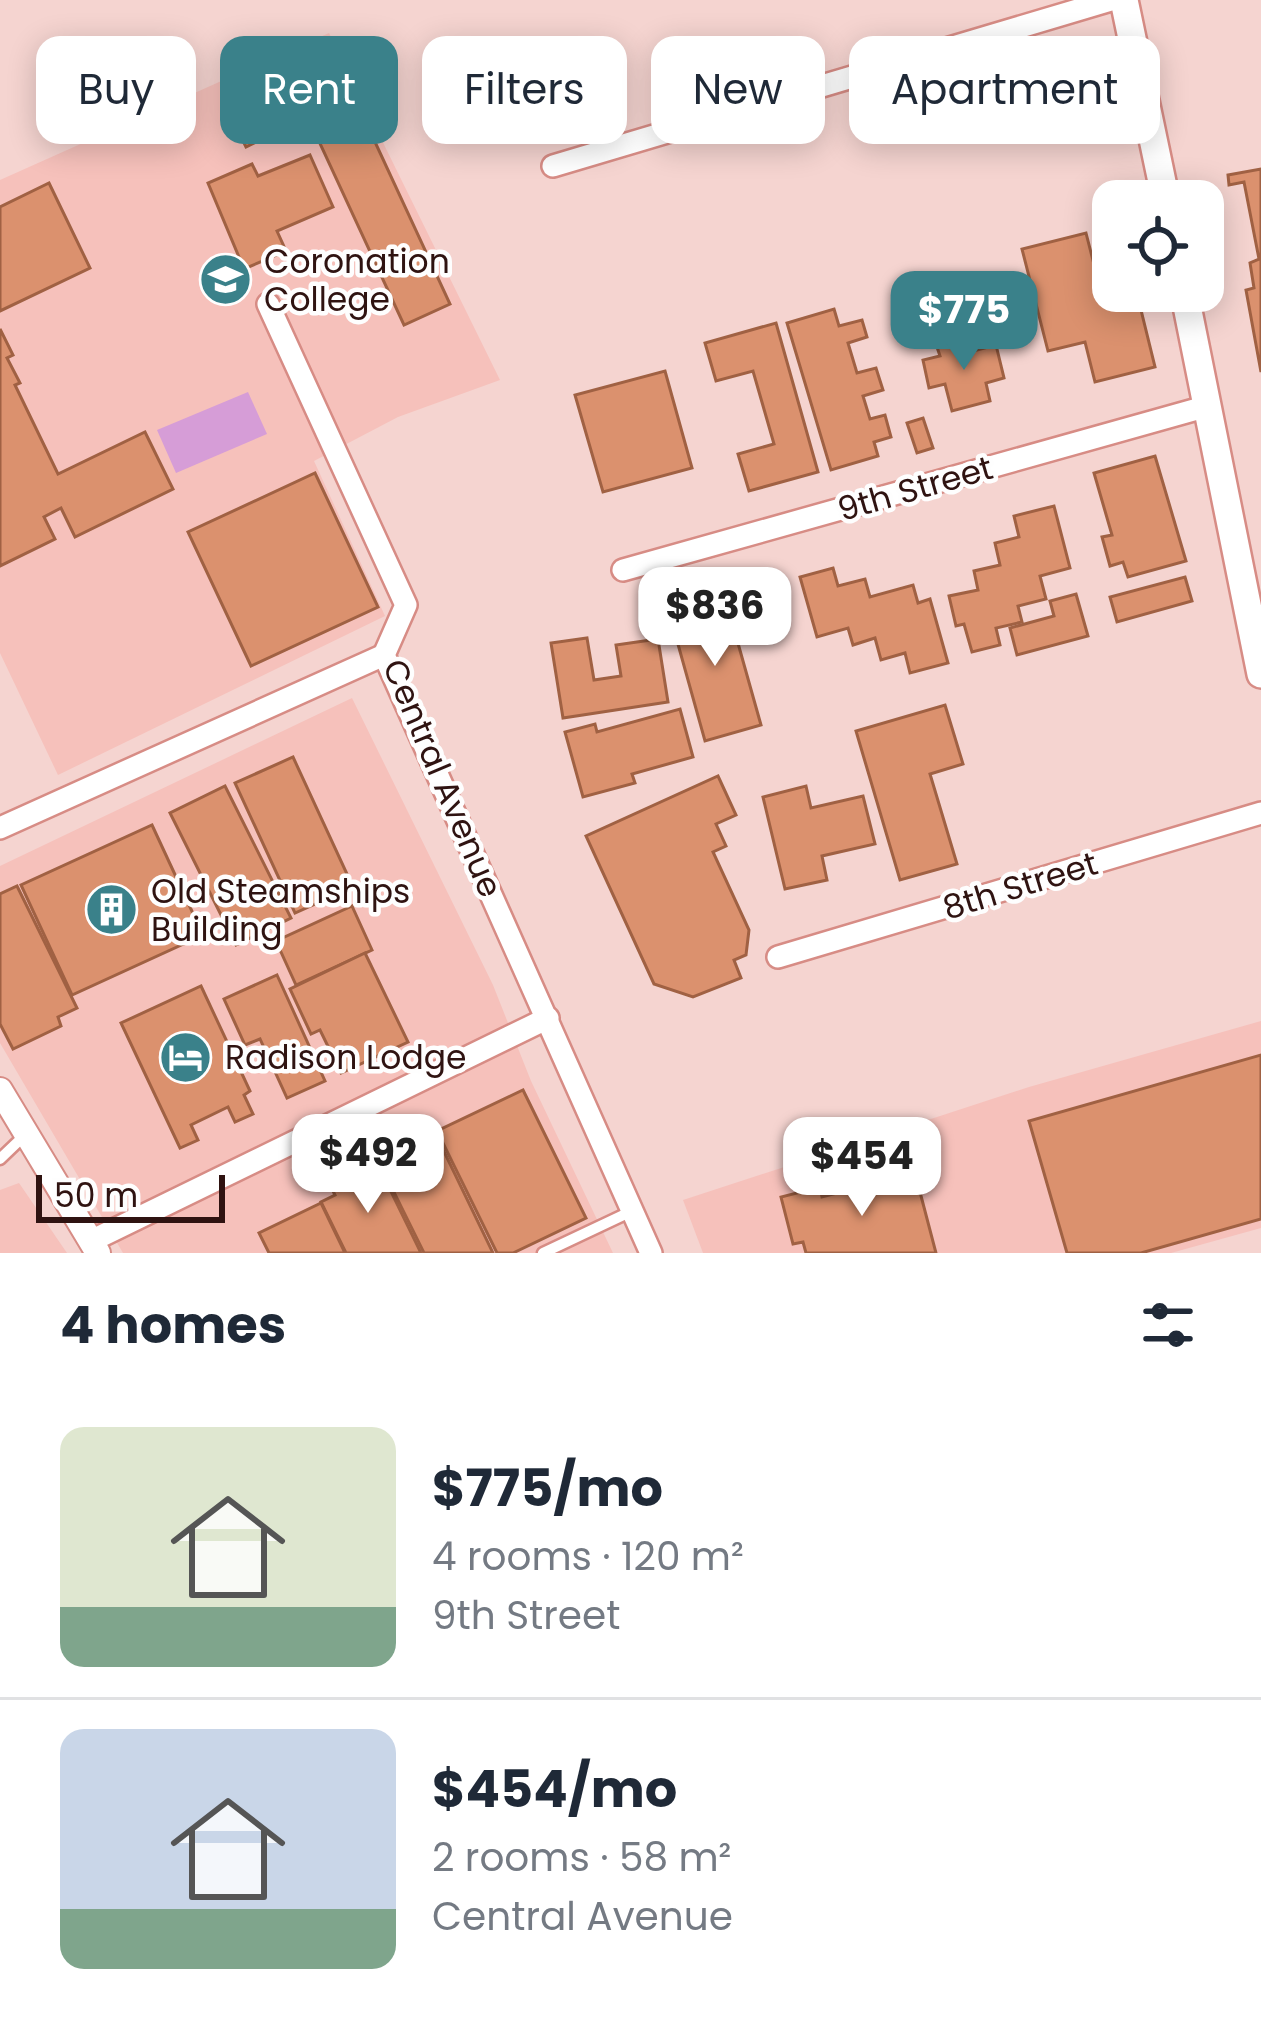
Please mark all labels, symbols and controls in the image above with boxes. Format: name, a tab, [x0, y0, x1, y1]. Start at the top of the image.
chip: Buy	[36, 36, 196, 144]
chip: Rent	[220, 36, 398, 144]
chip: Filters	[422, 36, 627, 144]
chip: New	[651, 36, 825, 144]
chip: Apartment	[849, 36, 1160, 144]
map controls	[1092, 180, 1224, 312]
button: locate	[1092, 180, 1224, 312]
place label: Coronation College	[264, 238, 450, 323]
school or university icon: Coronation College	[197, 252, 253, 308]
pin: $775	[893, 271, 1035, 373]
text: $775	[918, 282, 1010, 337]
street label: 9th Street	[832, 444, 998, 533]
pin: $836	[644, 567, 786, 669]
text: $836	[665, 578, 765, 633]
street label: Central Avenue	[371, 652, 514, 905]
street label: 8th Street	[937, 840, 1103, 931]
place label: Old Steamships Building	[151, 868, 410, 953]
building icon: Old Steamships Building	[84, 882, 140, 938]
hotel icon: Radison Lodge	[158, 1029, 214, 1085]
place label: Radison Lodge	[225, 1034, 467, 1081]
pin: $492	[297, 1114, 439, 1216]
pin: $454	[791, 1117, 933, 1219]
text: $492	[319, 1125, 417, 1180]
text: $454	[810, 1128, 914, 1183]
scale bar	[36, 1169, 225, 1222]
text: 50 m	[54, 1172, 138, 1219]
text: 4 homes	[60, 1289, 286, 1361]
icon: filters	[1135, 1292, 1201, 1358]
text: $775/mo	[432, 1452, 663, 1524]
icon: home	[156, 1475, 300, 1619]
text: 4 rooms · 120 m²	[432, 1529, 744, 1584]
text: 9th Street	[432, 1588, 620, 1643]
text: $454/mo	[432, 1753, 677, 1825]
icon: home	[156, 1777, 300, 1921]
text: 2 rooms · 58 m²	[432, 1830, 731, 1885]
text: Central Avenue	[432, 1889, 733, 1944]

